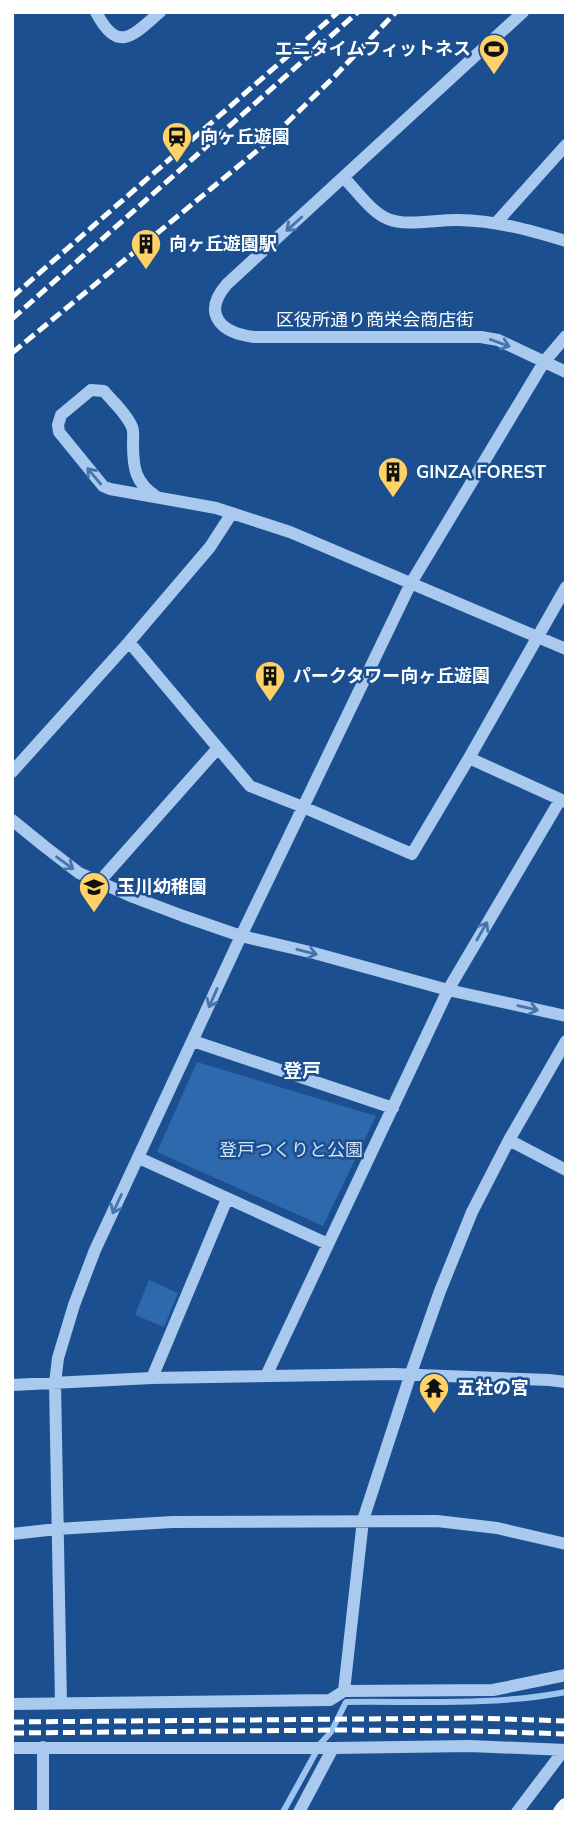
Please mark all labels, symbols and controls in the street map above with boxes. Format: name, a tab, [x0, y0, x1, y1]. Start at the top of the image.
sports icon: エニタイムフィットネス	[477, 32, 511, 76]
place label: エニタイムフィットネス	[275, 37, 471, 61]
station icon: 向ヶ丘遊園	[160, 120, 194, 164]
place label: 向ヶ丘遊園	[200, 125, 290, 149]
one-way arrow	[286, 215, 303, 232]
building icon: 向ヶ丘遊園駅	[129, 227, 163, 271]
place label: 向ヶ丘遊園駅	[169, 232, 277, 256]
street label: 区役所通り商栄会商店街	[276, 308, 474, 332]
one-way arrow	[489, 338, 511, 350]
building icon: GINZA FOREST	[376, 455, 410, 499]
place label: GINZA FOREST	[416, 460, 547, 484]
one-way arrow	[86, 468, 102, 486]
building icon: パークタワー向ヶ丘遊園	[253, 659, 287, 703]
place label: パークタワー向ヶ丘遊園	[293, 664, 490, 688]
one-way arrow	[55, 855, 74, 870]
school or university icon: 玉川幼稚園	[77, 870, 111, 914]
place label: 玉川幼稚園	[117, 875, 207, 899]
one-way arrow	[475, 922, 489, 942]
one-way arrow	[295, 946, 318, 959]
one-way arrow	[206, 987, 219, 1008]
one-way arrow	[516, 1001, 539, 1015]
district label: 登戸	[283, 1058, 321, 1084]
park label: 登戸つくりと公園	[219, 1138, 363, 1162]
one-way arrow	[110, 1193, 123, 1214]
temple icon: 五社の宮	[417, 1371, 451, 1415]
place label: 五社の宮	[457, 1376, 529, 1400]

